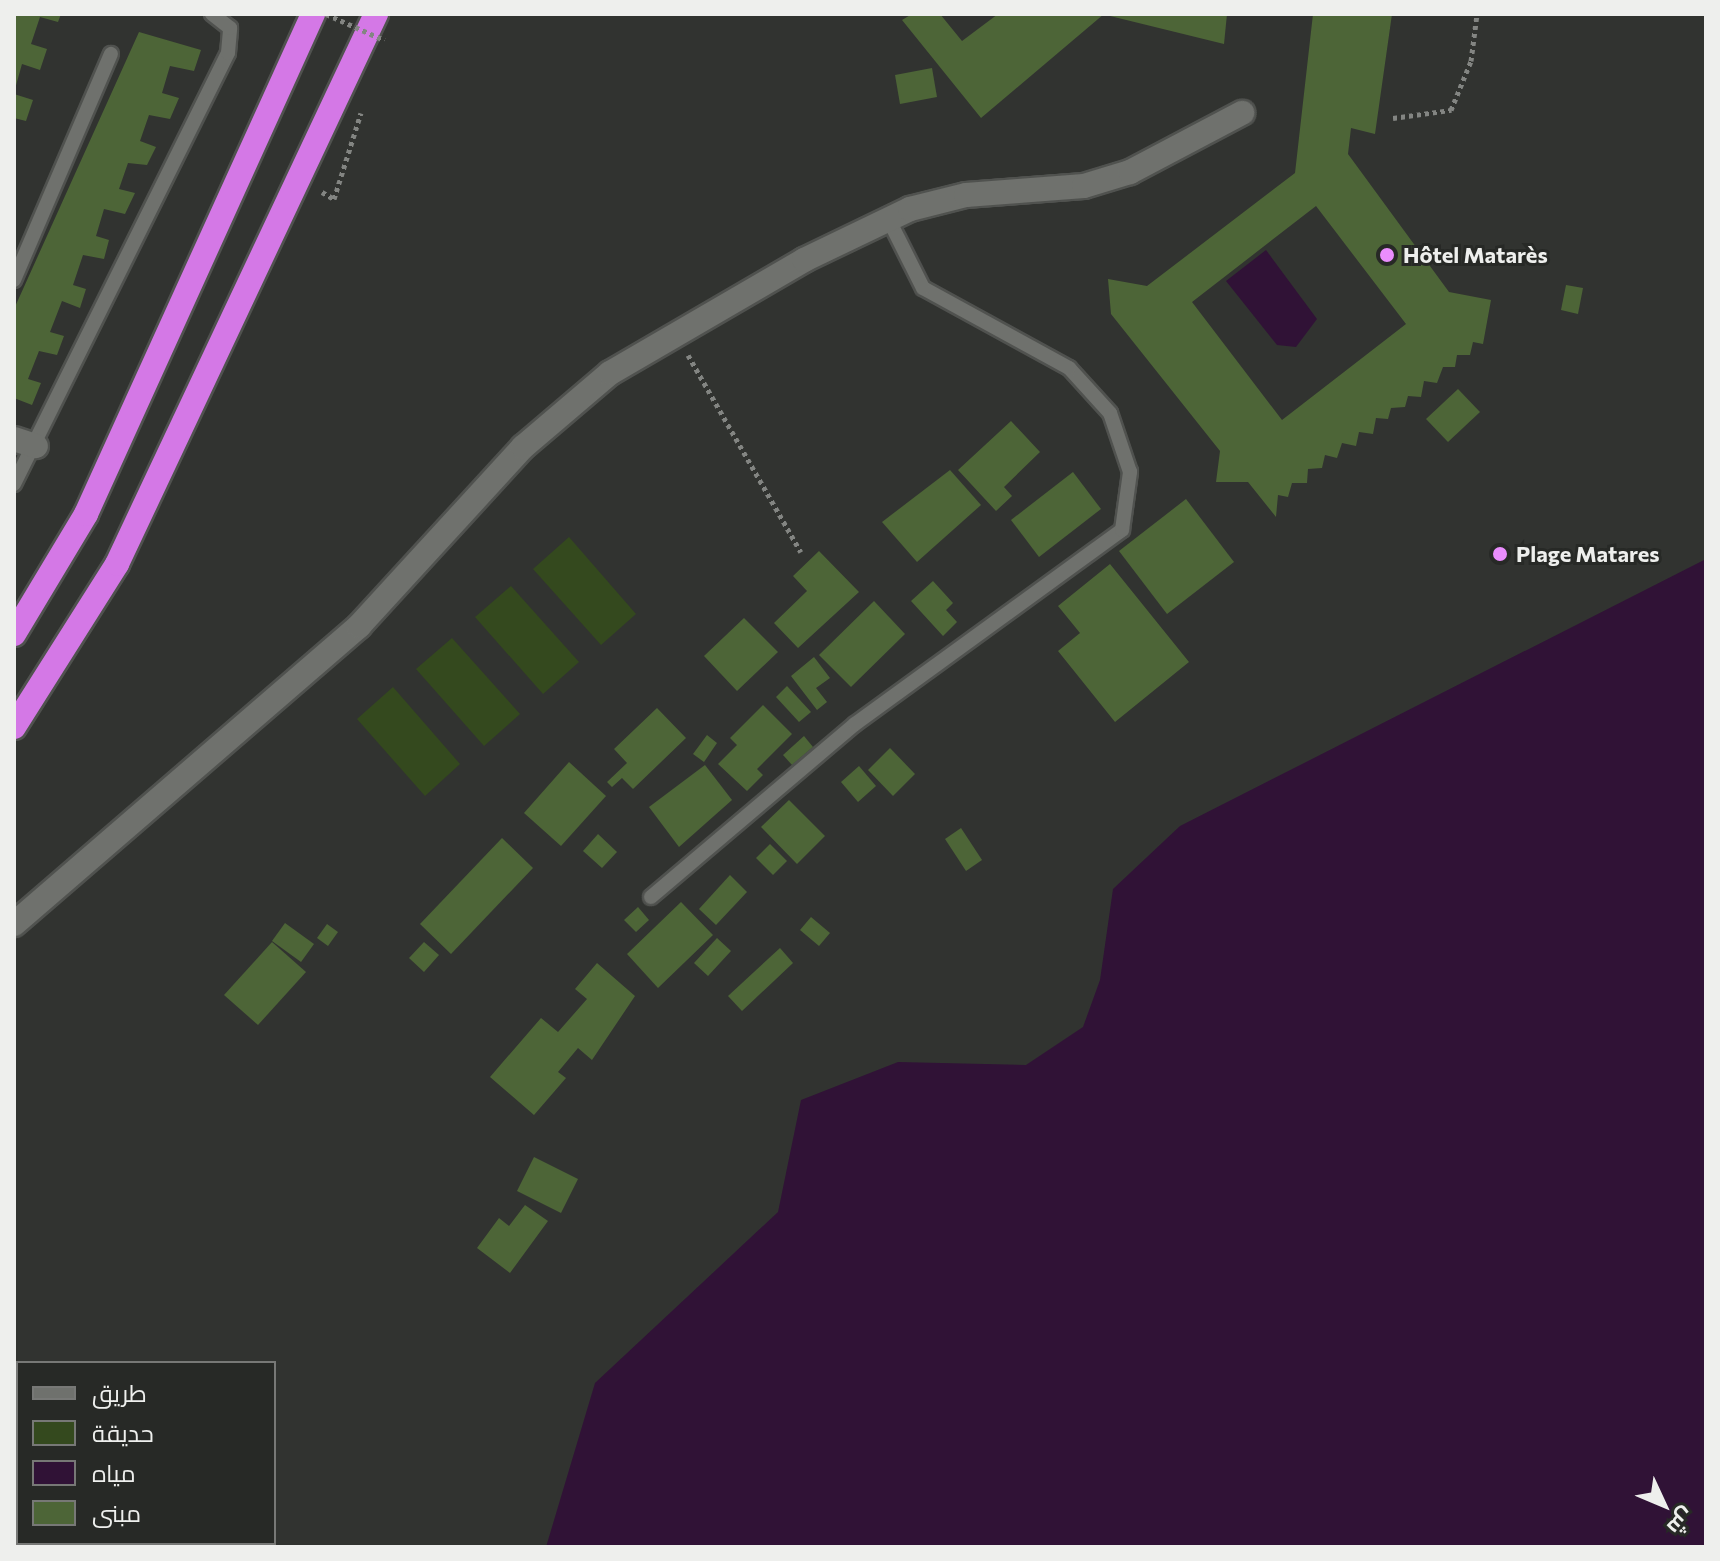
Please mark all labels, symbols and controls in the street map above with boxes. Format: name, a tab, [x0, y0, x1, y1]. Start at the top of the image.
place label: Hôtel Matarès	[1403, 242, 1548, 268]
marker: Hôtel Matarès	[1378, 246, 1396, 264]
place label: Plage Matares	[1516, 541, 1660, 567]
marker: Plage Matares	[1491, 545, 1509, 563]
legend	[16, 1361, 276, 1545]
text: طريق	[92, 1378, 147, 1407]
text: حديقة	[92, 1418, 154, 1447]
text: مياه	[92, 1458, 136, 1487]
north arrow	[1624, 1465, 1704, 1545]
text: مبنى	[92, 1498, 141, 1527]
text: ش	[1662, 1502, 1701, 1542]

